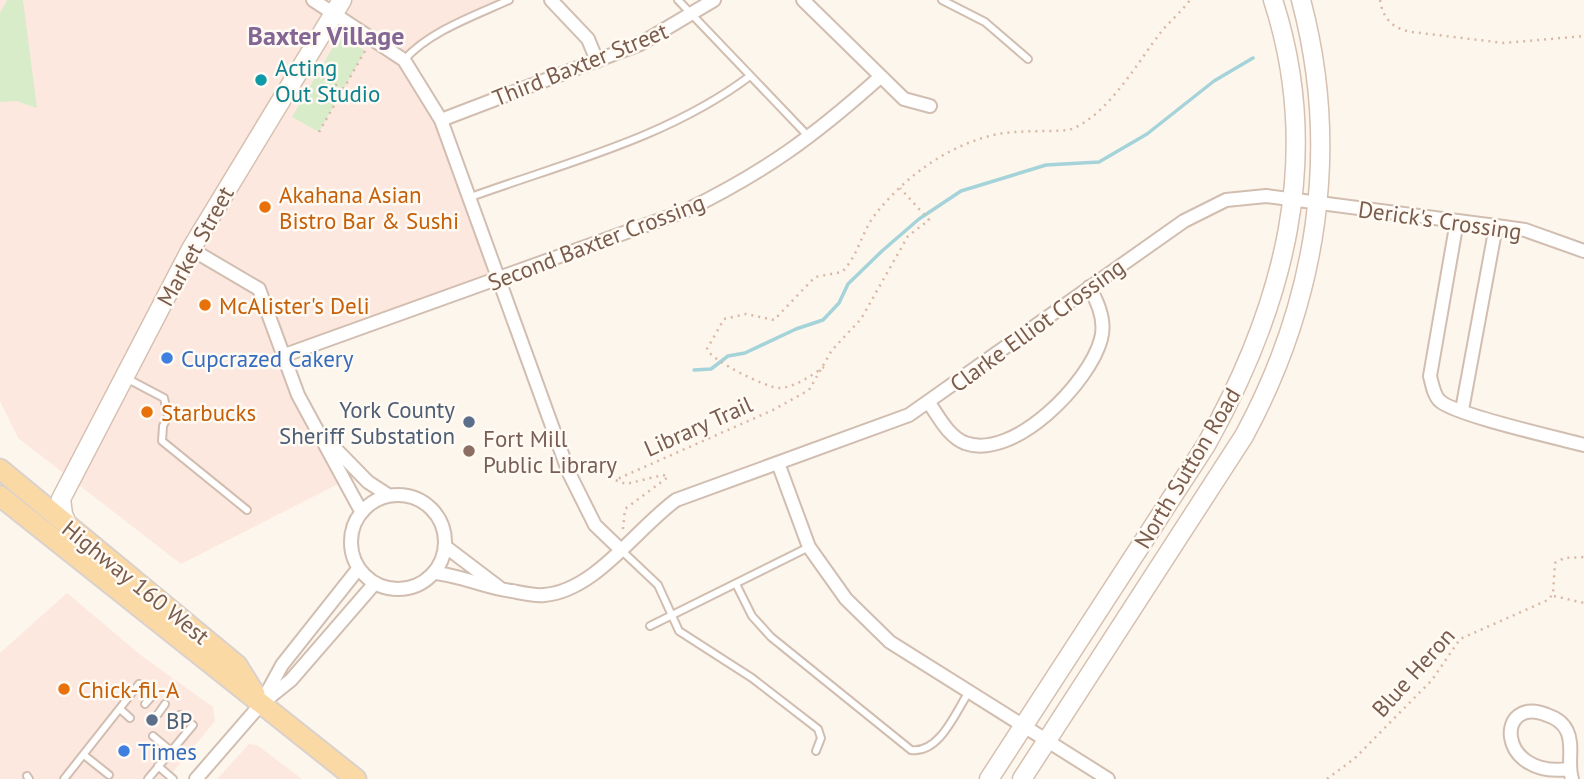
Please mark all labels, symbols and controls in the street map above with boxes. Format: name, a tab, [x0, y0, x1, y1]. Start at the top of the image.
street label: Third Baxter Street	[488, 16, 672, 112]
district label: Baxter Village	[248, 19, 404, 52]
place label: Acting Out Studio	[275, 53, 380, 108]
marker: Acting Out Studio	[253, 72, 269, 88]
place label: Akahana Asian Bistro Bar & Sushi	[279, 180, 459, 235]
street label: Market Street	[150, 181, 240, 311]
street label: Second Baxter Crossing	[483, 187, 709, 297]
street label: Derick's Crossing	[1356, 194, 1524, 246]
marker: Akahana Asian Bistro Bar & Sushi	[257, 199, 273, 215]
street label: Clarke Elliot Crossing	[944, 252, 1130, 398]
place label: McAlister's Deli	[219, 291, 370, 320]
marker: McAlister's Deli	[197, 297, 213, 313]
place label: Cupcrazed Cakery	[181, 344, 354, 373]
marker: Cupcrazed Cakery	[159, 350, 175, 366]
street label: North Sutton Road	[1128, 382, 1246, 554]
street label: Library Trail	[639, 389, 757, 463]
place label: York County Sheriff Substation	[279, 395, 455, 450]
place label: Starbucks	[161, 398, 256, 427]
marker: Starbucks	[139, 404, 155, 420]
marker: York County Sheriff Substation	[461, 414, 477, 430]
place label: Fort Mill Public Library	[483, 424, 617, 479]
marker: Fort Mill Public Library	[461, 443, 477, 459]
street label: Highway 160 West	[56, 514, 216, 650]
street label: Blue Heron	[1365, 621, 1461, 723]
place label: Chick-fil-A	[78, 675, 180, 704]
marker: Chick-fil-A	[56, 681, 72, 697]
place label: BP	[166, 706, 192, 735]
marker: BP	[144, 712, 160, 728]
place label: Times	[138, 737, 197, 766]
marker: Times	[116, 743, 132, 759]

